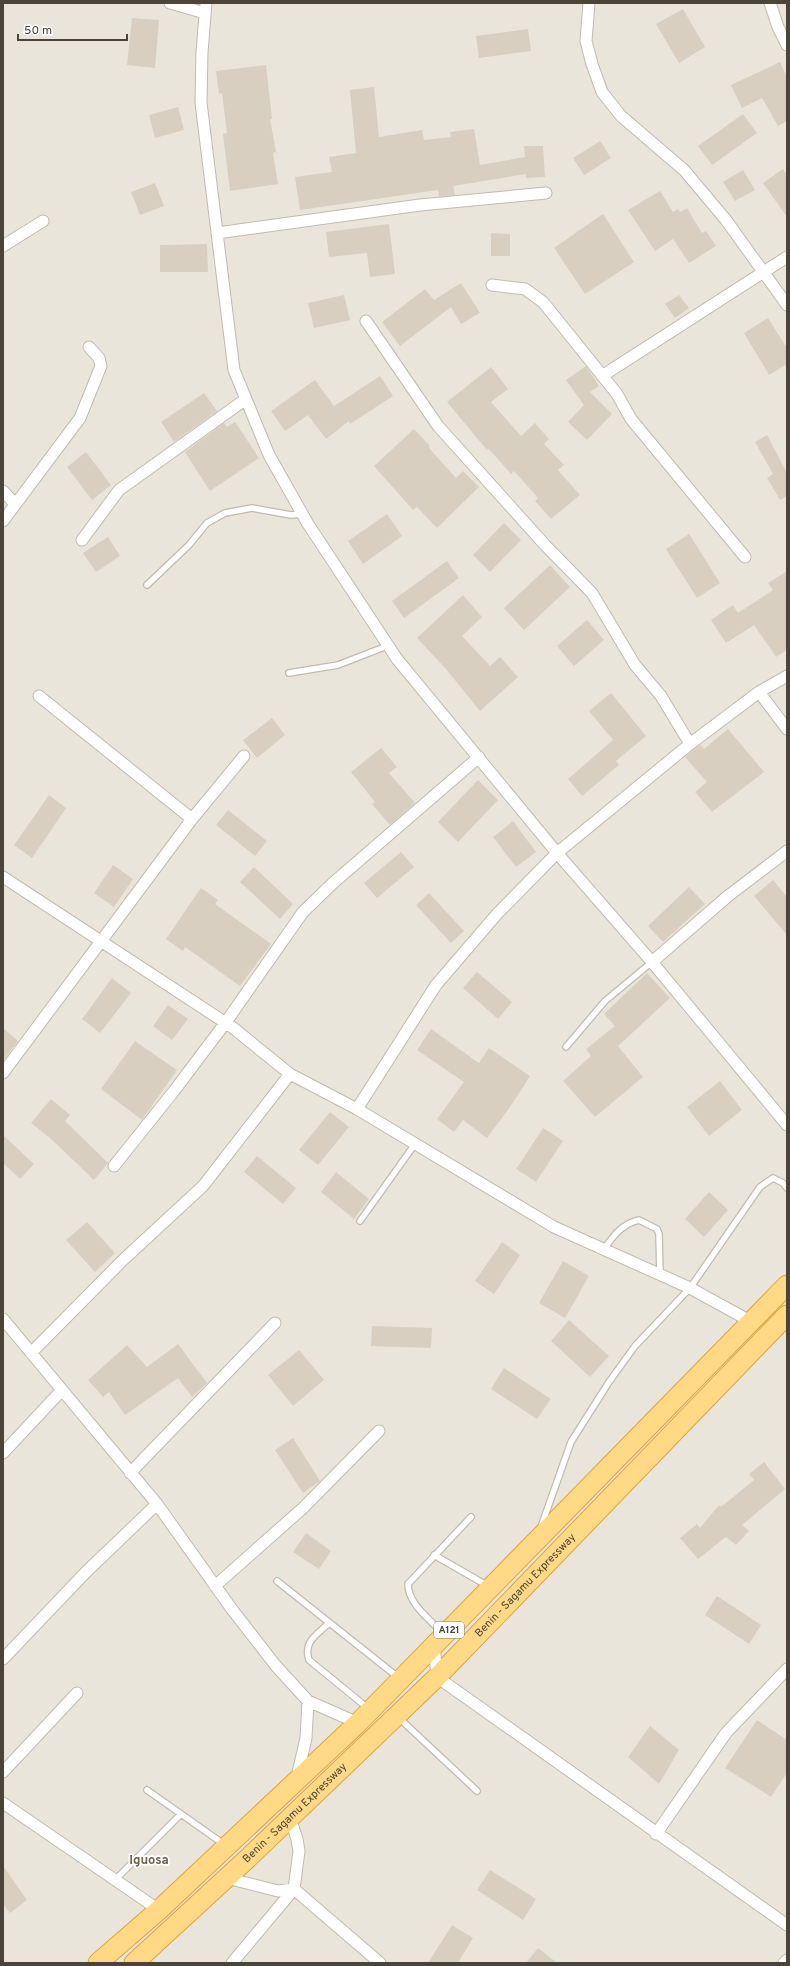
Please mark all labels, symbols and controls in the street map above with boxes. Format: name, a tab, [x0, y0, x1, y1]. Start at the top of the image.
scale bar	[18, 16, 127, 42]
text: 50 m	[24, 23, 52, 39]
street label: Benin - Sagamu Expressway	[472, 1531, 579, 1640]
road number: A121	[434, 1622, 464, 1638]
street label: Benin - Sagamu Expressway	[240, 1760, 350, 1866]
district label: Iguosa	[129, 1853, 169, 1869]

